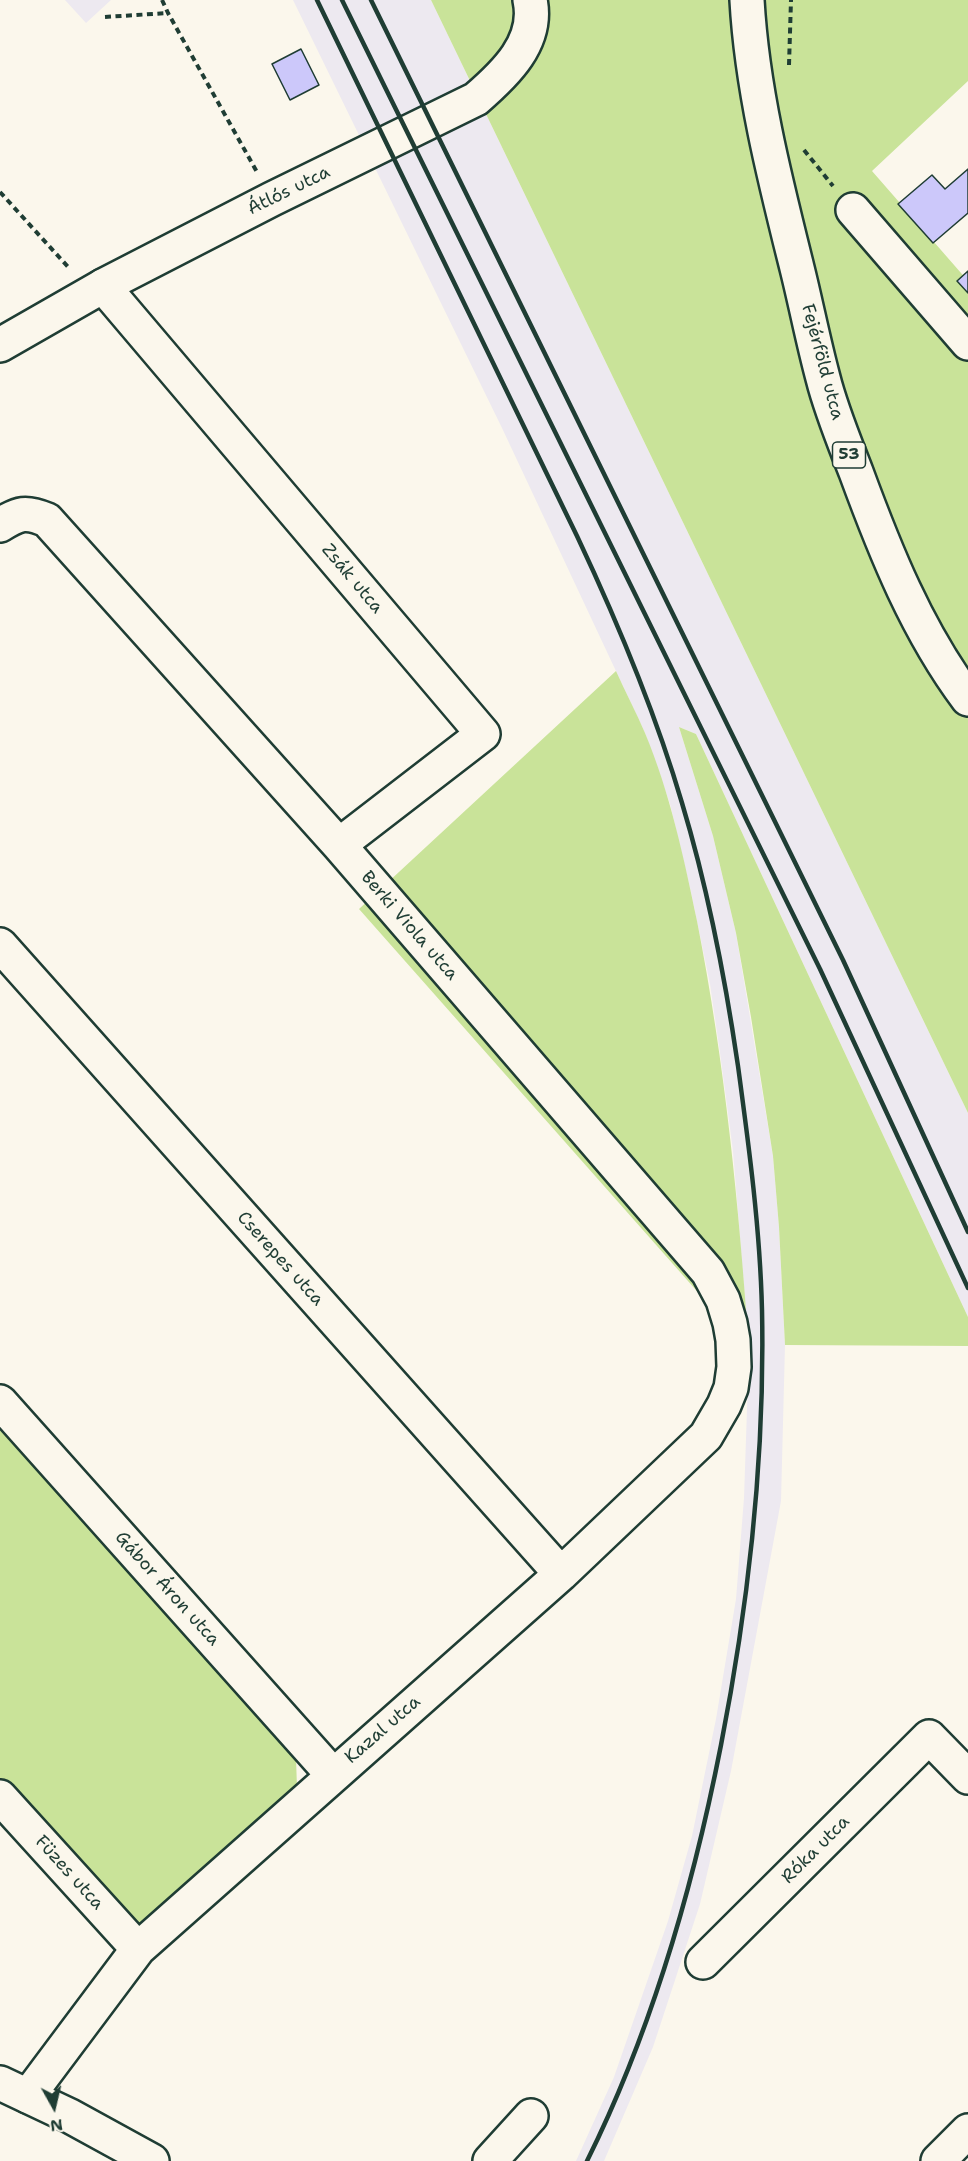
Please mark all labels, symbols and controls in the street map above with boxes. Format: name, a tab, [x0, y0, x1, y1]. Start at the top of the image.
street label: Átlós utca	[244, 162, 334, 220]
street label: Fejérföld utca	[796, 302, 848, 422]
road number: 53	[832, 442, 866, 468]
street label: Zsák utca	[317, 540, 387, 618]
street label: Berki Viola utca	[356, 867, 462, 985]
street label: Cserepes utca	[232, 1207, 328, 1311]
street label: Gábor Áron utca	[110, 1527, 224, 1651]
street label: Kazal utca	[341, 1691, 425, 1769]
street label: Róka utca	[777, 1811, 855, 1889]
street label: Füzes utca	[30, 1831, 108, 1915]
north arrow	[24, 2077, 84, 2137]
text: N	[49, 2114, 64, 2137]

